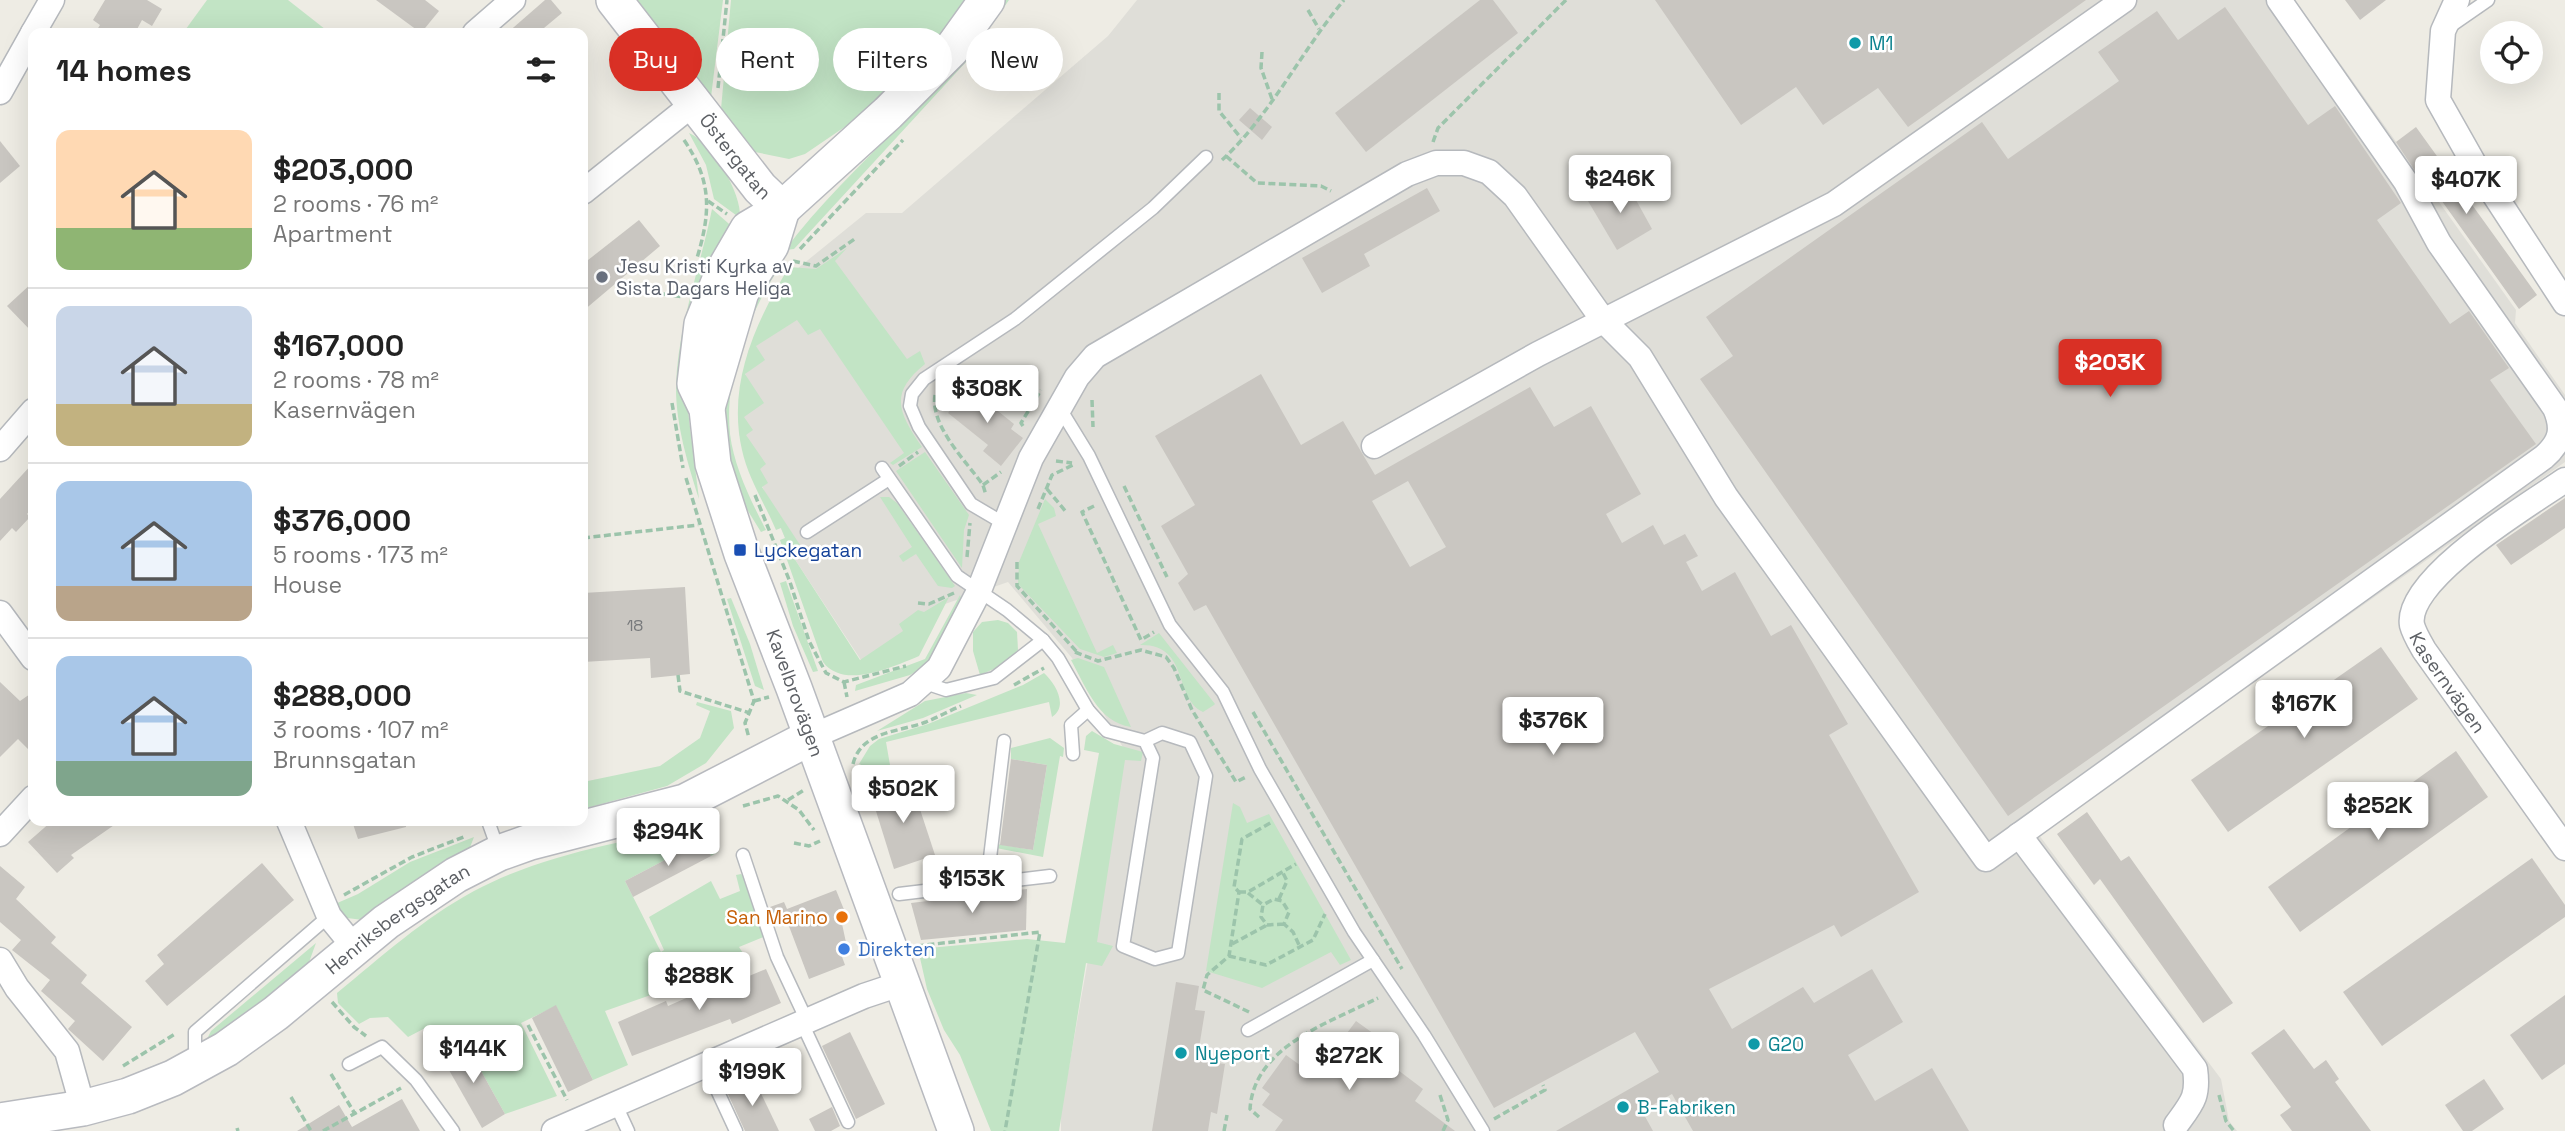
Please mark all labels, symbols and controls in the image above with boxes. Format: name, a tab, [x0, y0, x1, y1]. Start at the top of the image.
map controls	[2480, 21, 2543, 84]
button: locate	[2480, 21, 2543, 84]
chip: Buy	[609, 28, 702, 91]
chip: Rent	[716, 28, 819, 91]
chip: Filters	[833, 28, 952, 91]
chip: New	[966, 28, 1063, 91]
place label: M1	[1869, 31, 1893, 56]
marker: M1	[1847, 35, 1863, 51]
text: 14 homes	[56, 51, 192, 90]
icon: filters	[522, 51, 560, 89]
street label: Östergatan	[694, 108, 777, 205]
text: $203,000	[273, 150, 413, 189]
pin: $246K	[1571, 156, 1669, 215]
pin: $407K	[2417, 156, 2515, 216]
icon: home	[112, 158, 196, 242]
text: $246K	[1585, 163, 1655, 193]
text: $407K	[2431, 164, 2501, 194]
text: 2 rooms · 76 m²	[273, 189, 438, 219]
text: Apartment	[273, 219, 393, 249]
place label: Jesu Kristi Kyrka av Sista Dagars Heliga	[616, 254, 793, 301]
marker: Jesu Kristi Kyrka av Sista Dagars Heliga	[594, 269, 610, 285]
text: $167,000	[273, 326, 404, 365]
icon: home	[112, 334, 196, 418]
pin: $203K	[2061, 340, 2159, 399]
text: $203K	[2075, 347, 2145, 377]
text: 2 rooms · 78 m²	[273, 365, 439, 395]
pin: $308K	[938, 366, 1036, 425]
text: $308K	[951, 373, 1023, 403]
text: Kasernvägen	[273, 395, 416, 425]
text: $376,000	[273, 501, 411, 540]
icon: home	[112, 509, 196, 593]
place label: Lyckegatan	[754, 538, 862, 563]
text: 5 rooms · 173 m²	[273, 540, 448, 570]
marker: Lyckegatan	[732, 542, 748, 558]
text: House	[273, 570, 342, 600]
house number: 18	[627, 615, 643, 636]
street label: Kavelbrovägen	[760, 626, 830, 760]
street label: Kasernvägen	[2404, 628, 2492, 738]
text: $288,000	[273, 676, 412, 715]
pin: $167K	[2255, 680, 2353, 740]
icon: home	[112, 684, 196, 768]
text: $167K	[2271, 688, 2337, 718]
pin: $376K	[1504, 698, 1602, 757]
text: $376K	[1518, 705, 1588, 735]
text: 3 rooms · 107 m²	[273, 715, 449, 745]
text: Brunnsgatan	[273, 745, 416, 775]
pin: $502K	[854, 766, 952, 825]
text: $502K	[868, 773, 938, 803]
pin: $252K	[2329, 782, 2427, 842]
text: $252K	[2343, 790, 2413, 820]
pin: $294K	[619, 808, 717, 868]
text: $294K	[633, 816, 703, 846]
pin: $153K	[923, 856, 1021, 915]
street label: Henriksbergsgatan	[320, 858, 474, 980]
text: $153K	[939, 863, 1005, 893]
place label: San Marino	[726, 905, 828, 930]
marker: San Marino	[834, 909, 850, 925]
place label: Direkten	[858, 937, 935, 962]
marker: Direkten	[836, 941, 852, 957]
pin: $288K	[650, 953, 748, 1012]
text: $288K	[664, 960, 734, 990]
pin: $144K	[424, 1026, 522, 1085]
pin: $272K	[1300, 1032, 1398, 1092]
place label: G20	[1768, 1032, 1804, 1057]
text: $144K	[439, 1033, 507, 1063]
marker: G20	[1746, 1036, 1762, 1052]
text: $272K	[1315, 1040, 1383, 1070]
place label: Nyeport	[1195, 1041, 1270, 1066]
marker: Nyeport	[1173, 1045, 1189, 1061]
pin: $199K	[703, 1048, 801, 1108]
text: $199K	[718, 1056, 786, 1086]
place label: B-Fabriken	[1637, 1095, 1736, 1120]
marker: B-Fabriken	[1615, 1099, 1631, 1115]

